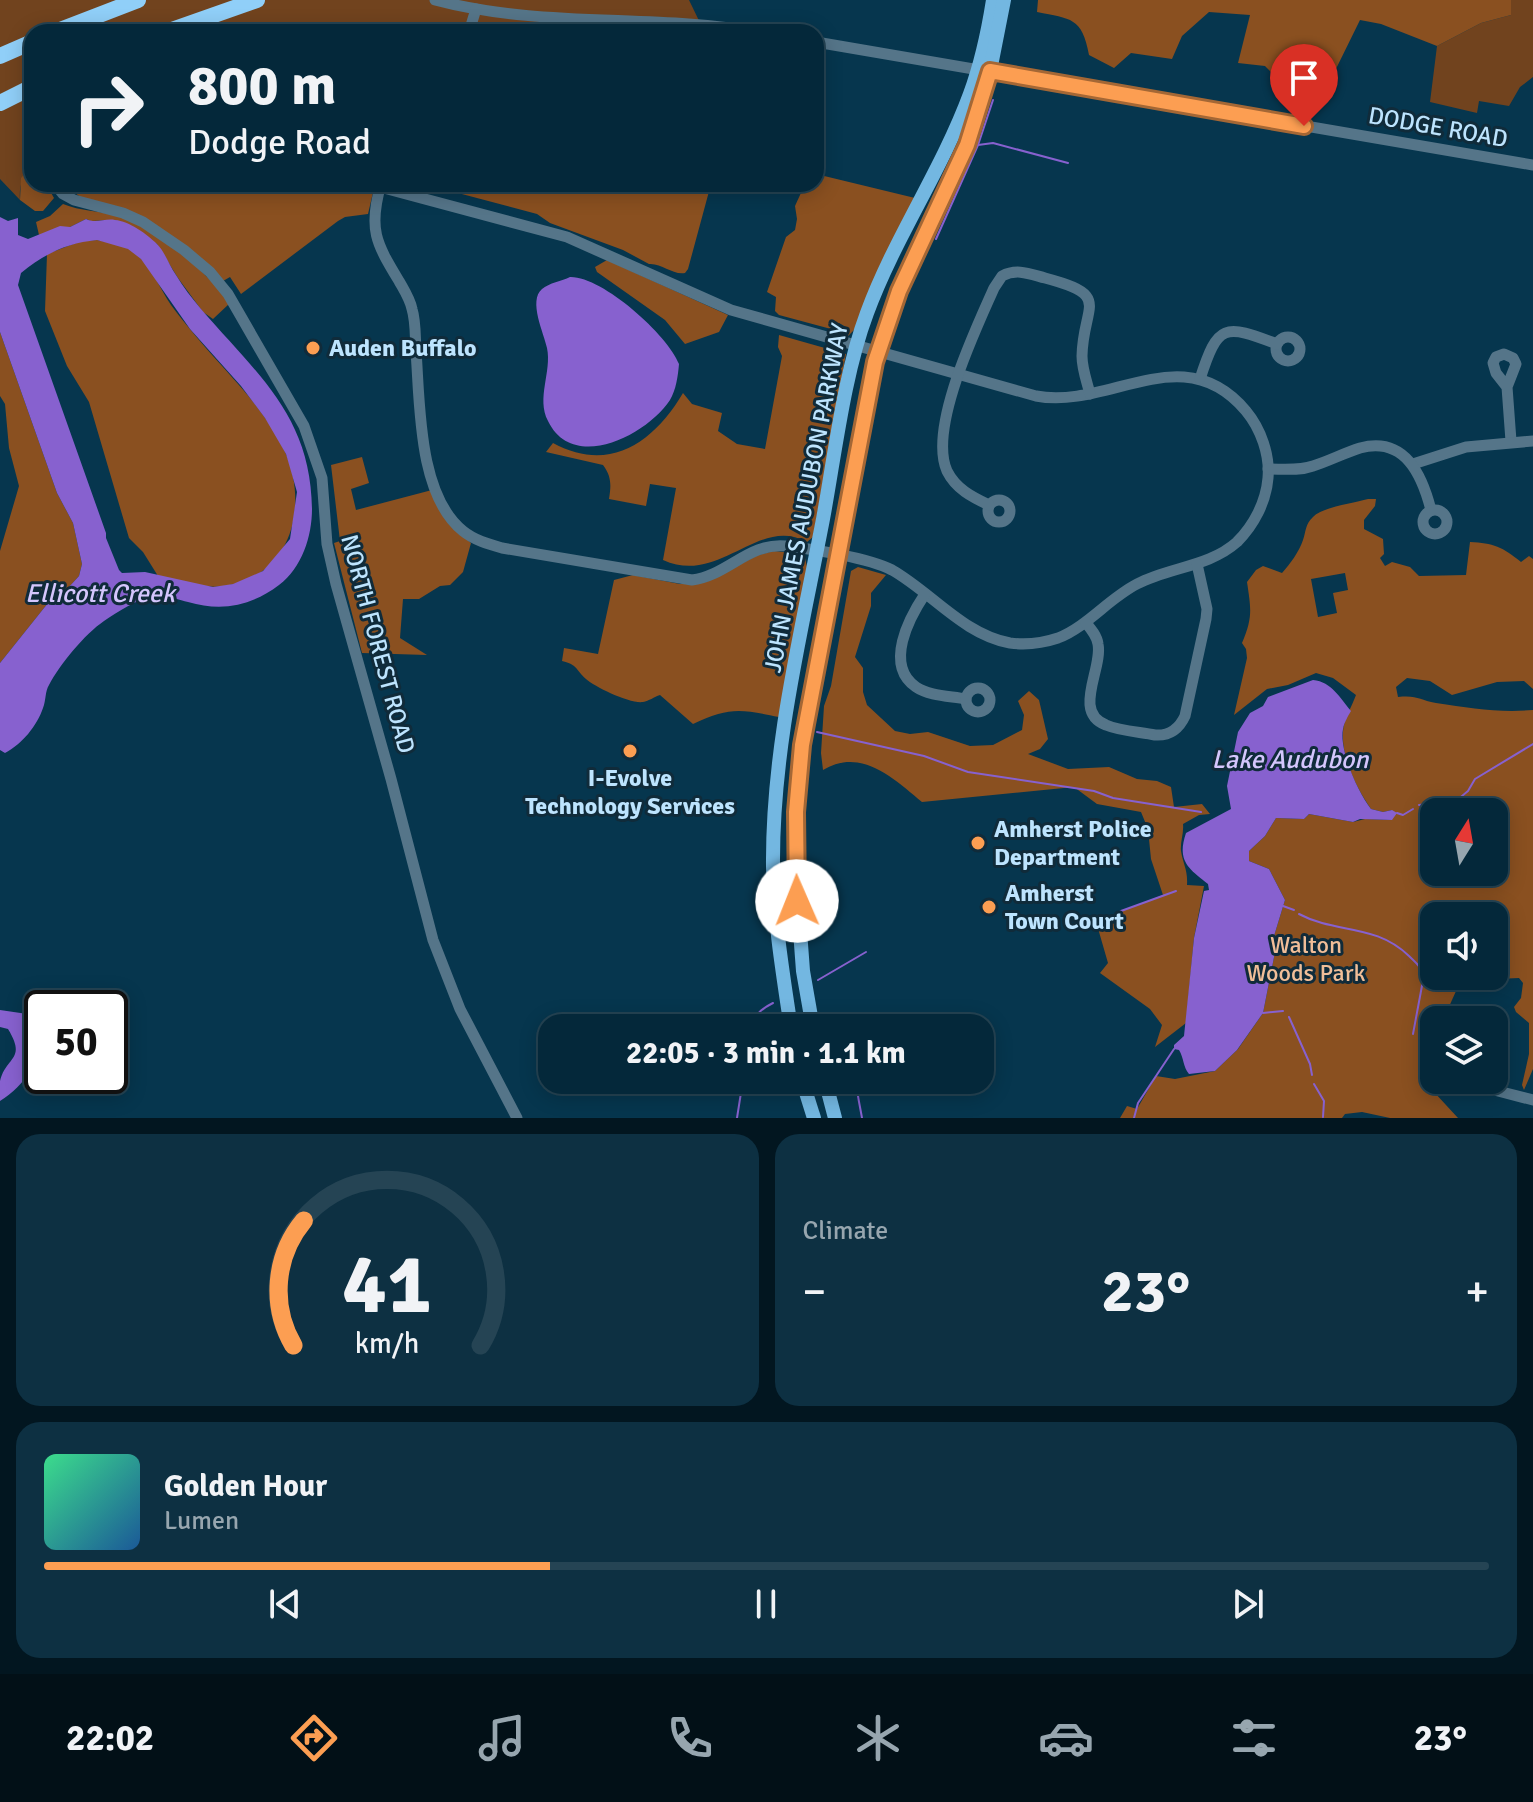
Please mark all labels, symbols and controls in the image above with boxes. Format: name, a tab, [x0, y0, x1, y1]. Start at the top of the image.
pin	[1270, 44, 1338, 126]
text: 800 m	[188, 51, 336, 120]
icon: right	[56, 56, 160, 160]
icon: arrive	[1282, 56, 1326, 100]
street label: DODGE ROAD	[1366, 100, 1510, 154]
text: Dodge Road	[188, 120, 371, 165]
street label: JOHN JAMES AUDUBON PARKWAY	[757, 321, 855, 675]
place label: Auden Buffalo	[329, 333, 476, 363]
marker: Auden Buffalo	[304, 339, 322, 357]
street label: NORTH FOREST ROAD	[334, 531, 422, 757]
water label: Ellicott Creek	[25, 578, 177, 610]
marker: I-Evolve Technology Services	[621, 742, 639, 760]
water label: Lake Audubon	[1211, 744, 1369, 776]
place label: I-Evolve Technology Services	[525, 763, 735, 821]
north arrow	[1420, 798, 1508, 886]
map controls	[1420, 798, 1508, 1094]
place label: Amherst Police Department	[994, 814, 1152, 872]
marker: Amherst Police Department	[969, 834, 987, 852]
position arrow	[755, 859, 839, 943]
place label: Amherst Town Court	[1005, 878, 1124, 936]
marker: Amherst Town Court	[980, 898, 998, 916]
button: sound	[1420, 902, 1508, 990]
park label: Walton Woods Park	[1246, 930, 1366, 988]
speed limit sign: 50	[24, 990, 128, 1094]
button: layers	[1420, 1006, 1508, 1094]
text: 22:05 · 3 min · 1.1 km	[626, 1035, 906, 1072]
text: Climate	[803, 1215, 888, 1247]
text: 41	[342, 1234, 432, 1336]
text: 23°	[1101, 1255, 1190, 1329]
text: −	[803, 1265, 826, 1319]
text: +	[1465, 1265, 1489, 1319]
text: km/h	[355, 1326, 420, 1361]
text: Golden Hour	[164, 1468, 327, 1505]
text: Lumen	[164, 1505, 239, 1537]
icon: previous	[263, 1582, 307, 1626]
icon: pause	[744, 1582, 788, 1626]
icon: next	[1226, 1582, 1270, 1626]
icon: directions	[286, 1710, 342, 1766]
icon: music	[474, 1710, 530, 1766]
icon: phone	[662, 1710, 718, 1766]
icon: climate	[850, 1710, 906, 1766]
icon: car	[1038, 1710, 1094, 1766]
icon: filters	[1226, 1710, 1282, 1766]
text: 22:02	[66, 1716, 154, 1761]
text: 23°	[1414, 1716, 1467, 1761]

